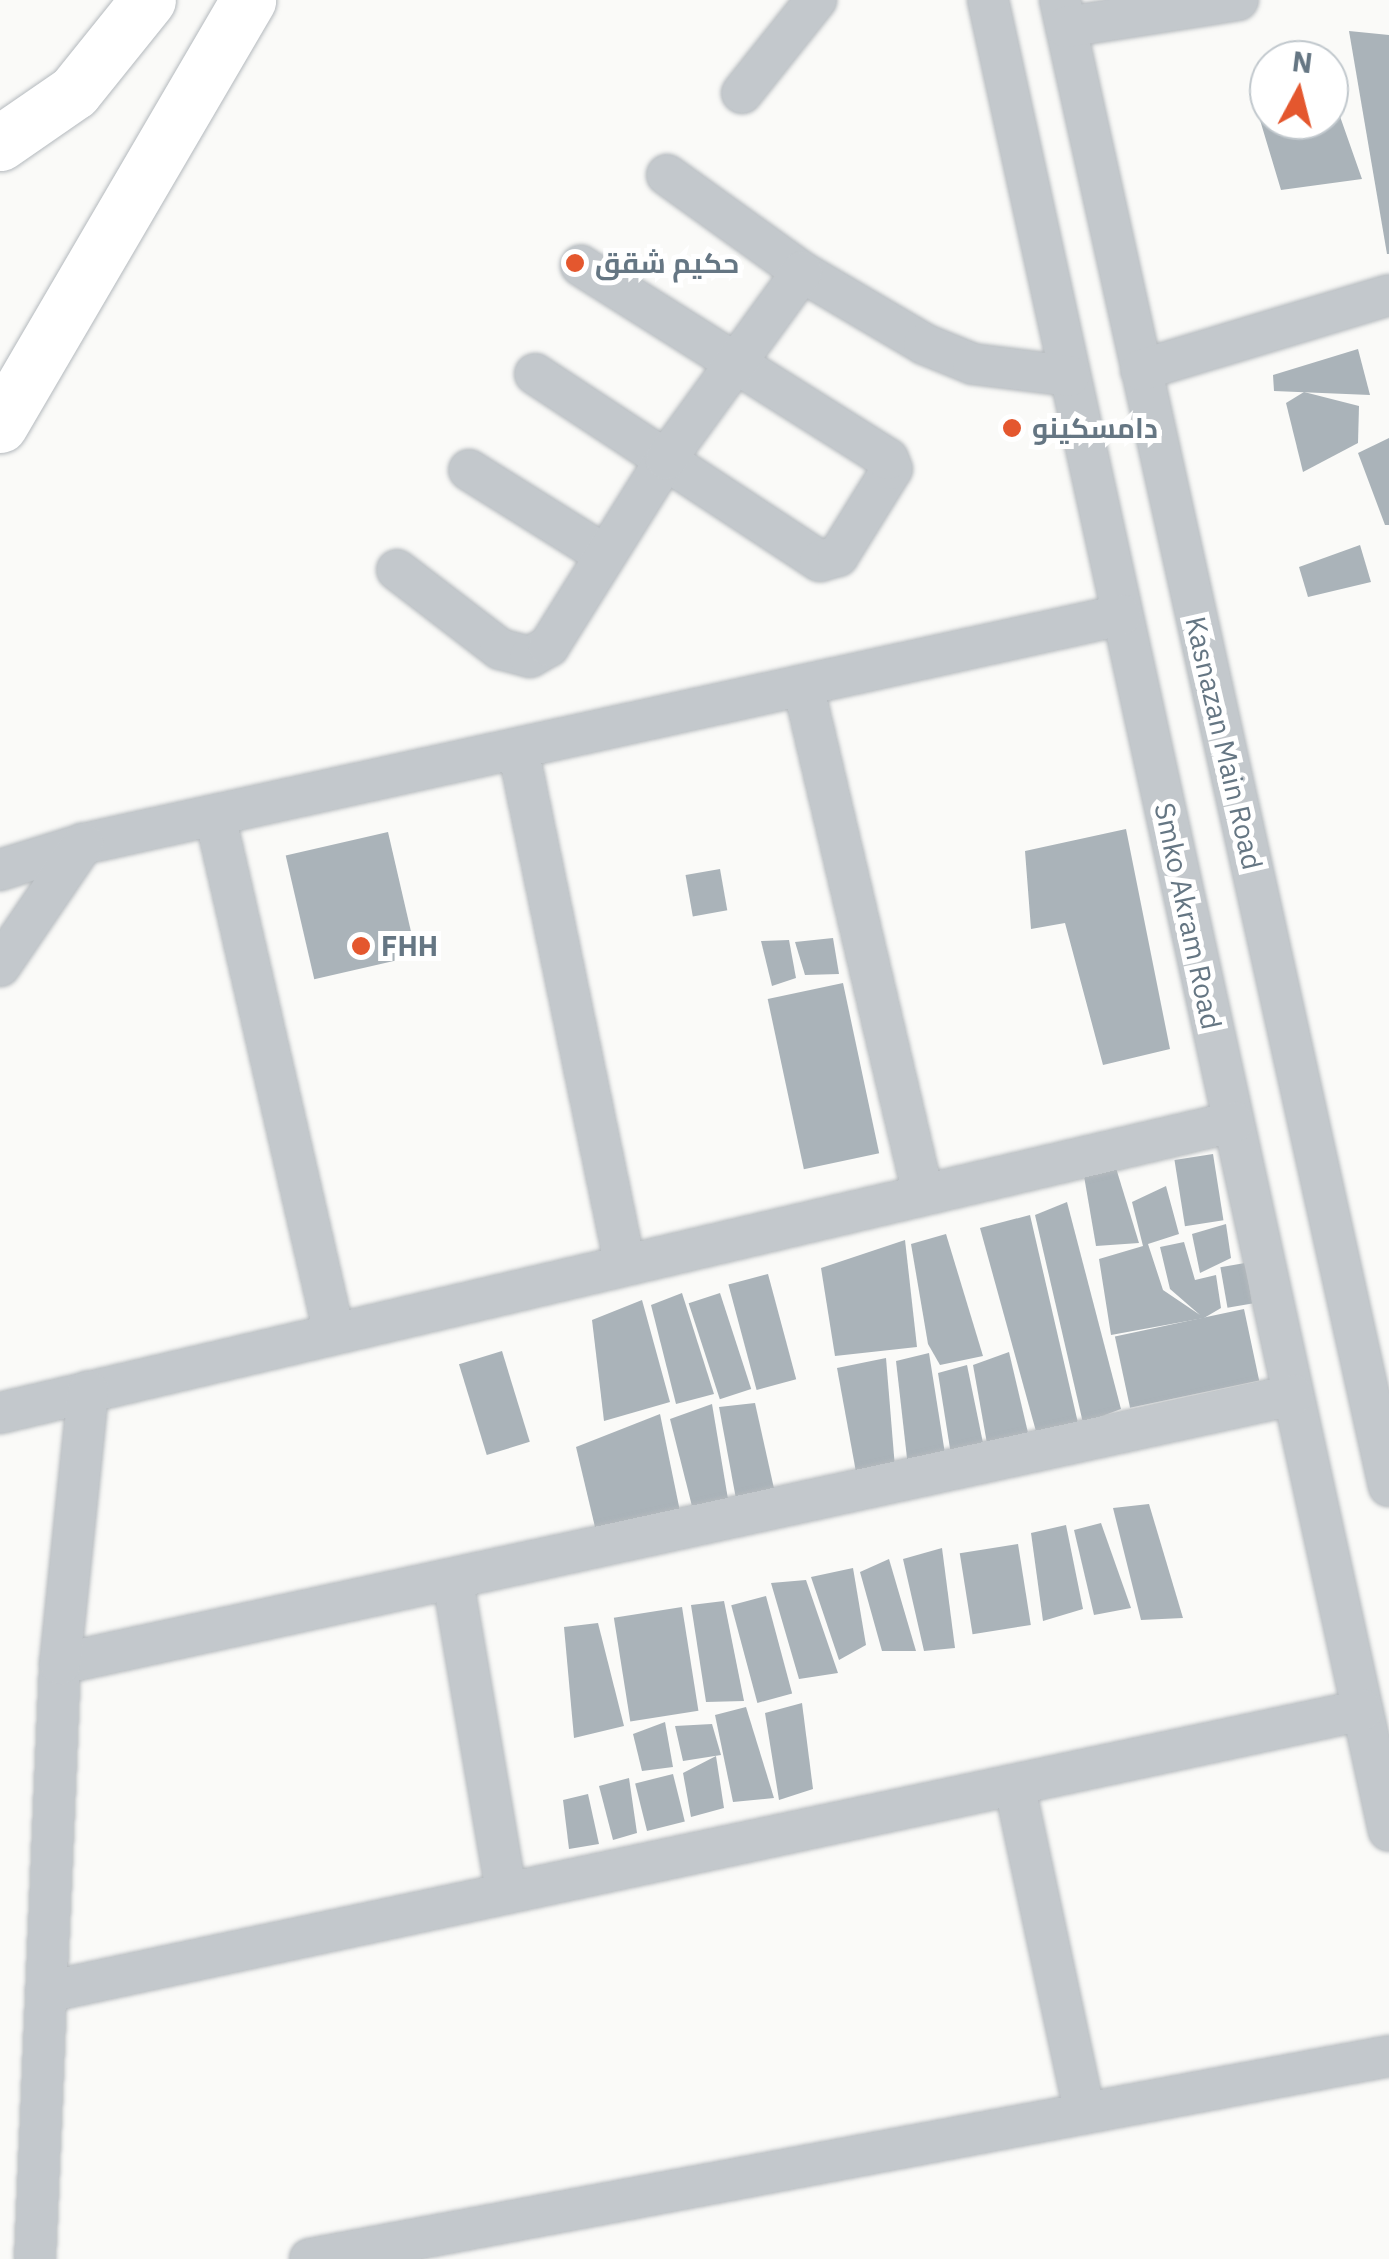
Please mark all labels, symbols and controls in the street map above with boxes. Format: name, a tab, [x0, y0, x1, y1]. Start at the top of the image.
north arrow	[1249, 40, 1349, 140]
text: N	[1290, 42, 1315, 81]
place label: حكيم شقق	[595, 246, 739, 280]
marker: حكيم شقق	[564, 252, 586, 274]
place label: دامسكينو	[1032, 411, 1158, 445]
marker: دامسكينو	[1001, 417, 1023, 439]
street label: Kasnazan Main Road	[1179, 613, 1269, 873]
street label: Smko Akram Road	[1148, 800, 1228, 1032]
place label: FHH	[381, 929, 438, 963]
marker: FHH	[350, 935, 372, 957]

